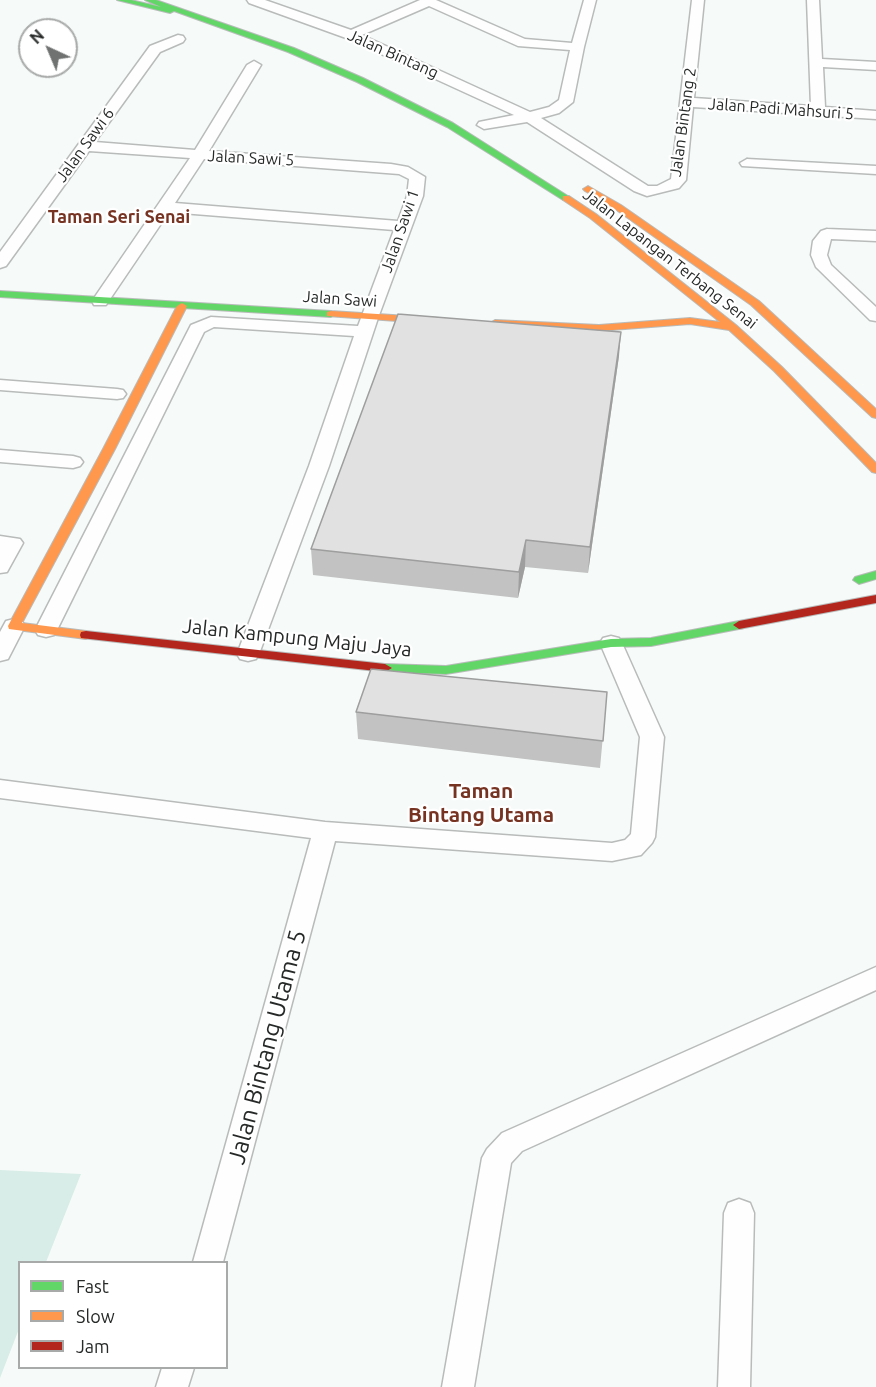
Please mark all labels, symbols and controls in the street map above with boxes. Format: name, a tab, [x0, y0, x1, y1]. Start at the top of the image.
north arrow	[18, 18, 78, 78]
street label: Jalan Bintang	[345, 25, 441, 83]
text: N	[26, 26, 47, 47]
street label: Jalan Bintang 2	[666, 66, 700, 178]
street label: Jalan Padi Mahsuri 5	[708, 94, 854, 124]
street label: Jalan Sawi 6	[52, 104, 118, 186]
street label: Jalan Sawi 5	[207, 146, 295, 170]
street label: Jalan Lapangan Terbang Senai	[579, 185, 761, 333]
street label: Jalan Sawi 1	[377, 187, 423, 275]
district label: Taman Seri Senai	[48, 206, 190, 228]
street label: Jalan Sawi	[302, 287, 378, 311]
street label: Jalan Kampung Maju Jaya	[181, 614, 413, 662]
district label: Taman Bintang Utama	[408, 778, 554, 828]
street label: Jalan Bintang Utama 5	[222, 927, 312, 1167]
legend	[18, 1261, 228, 1369]
text: Fast	[76, 1276, 109, 1296]
text: Slow	[76, 1306, 115, 1326]
text: Jam	[76, 1336, 110, 1356]

